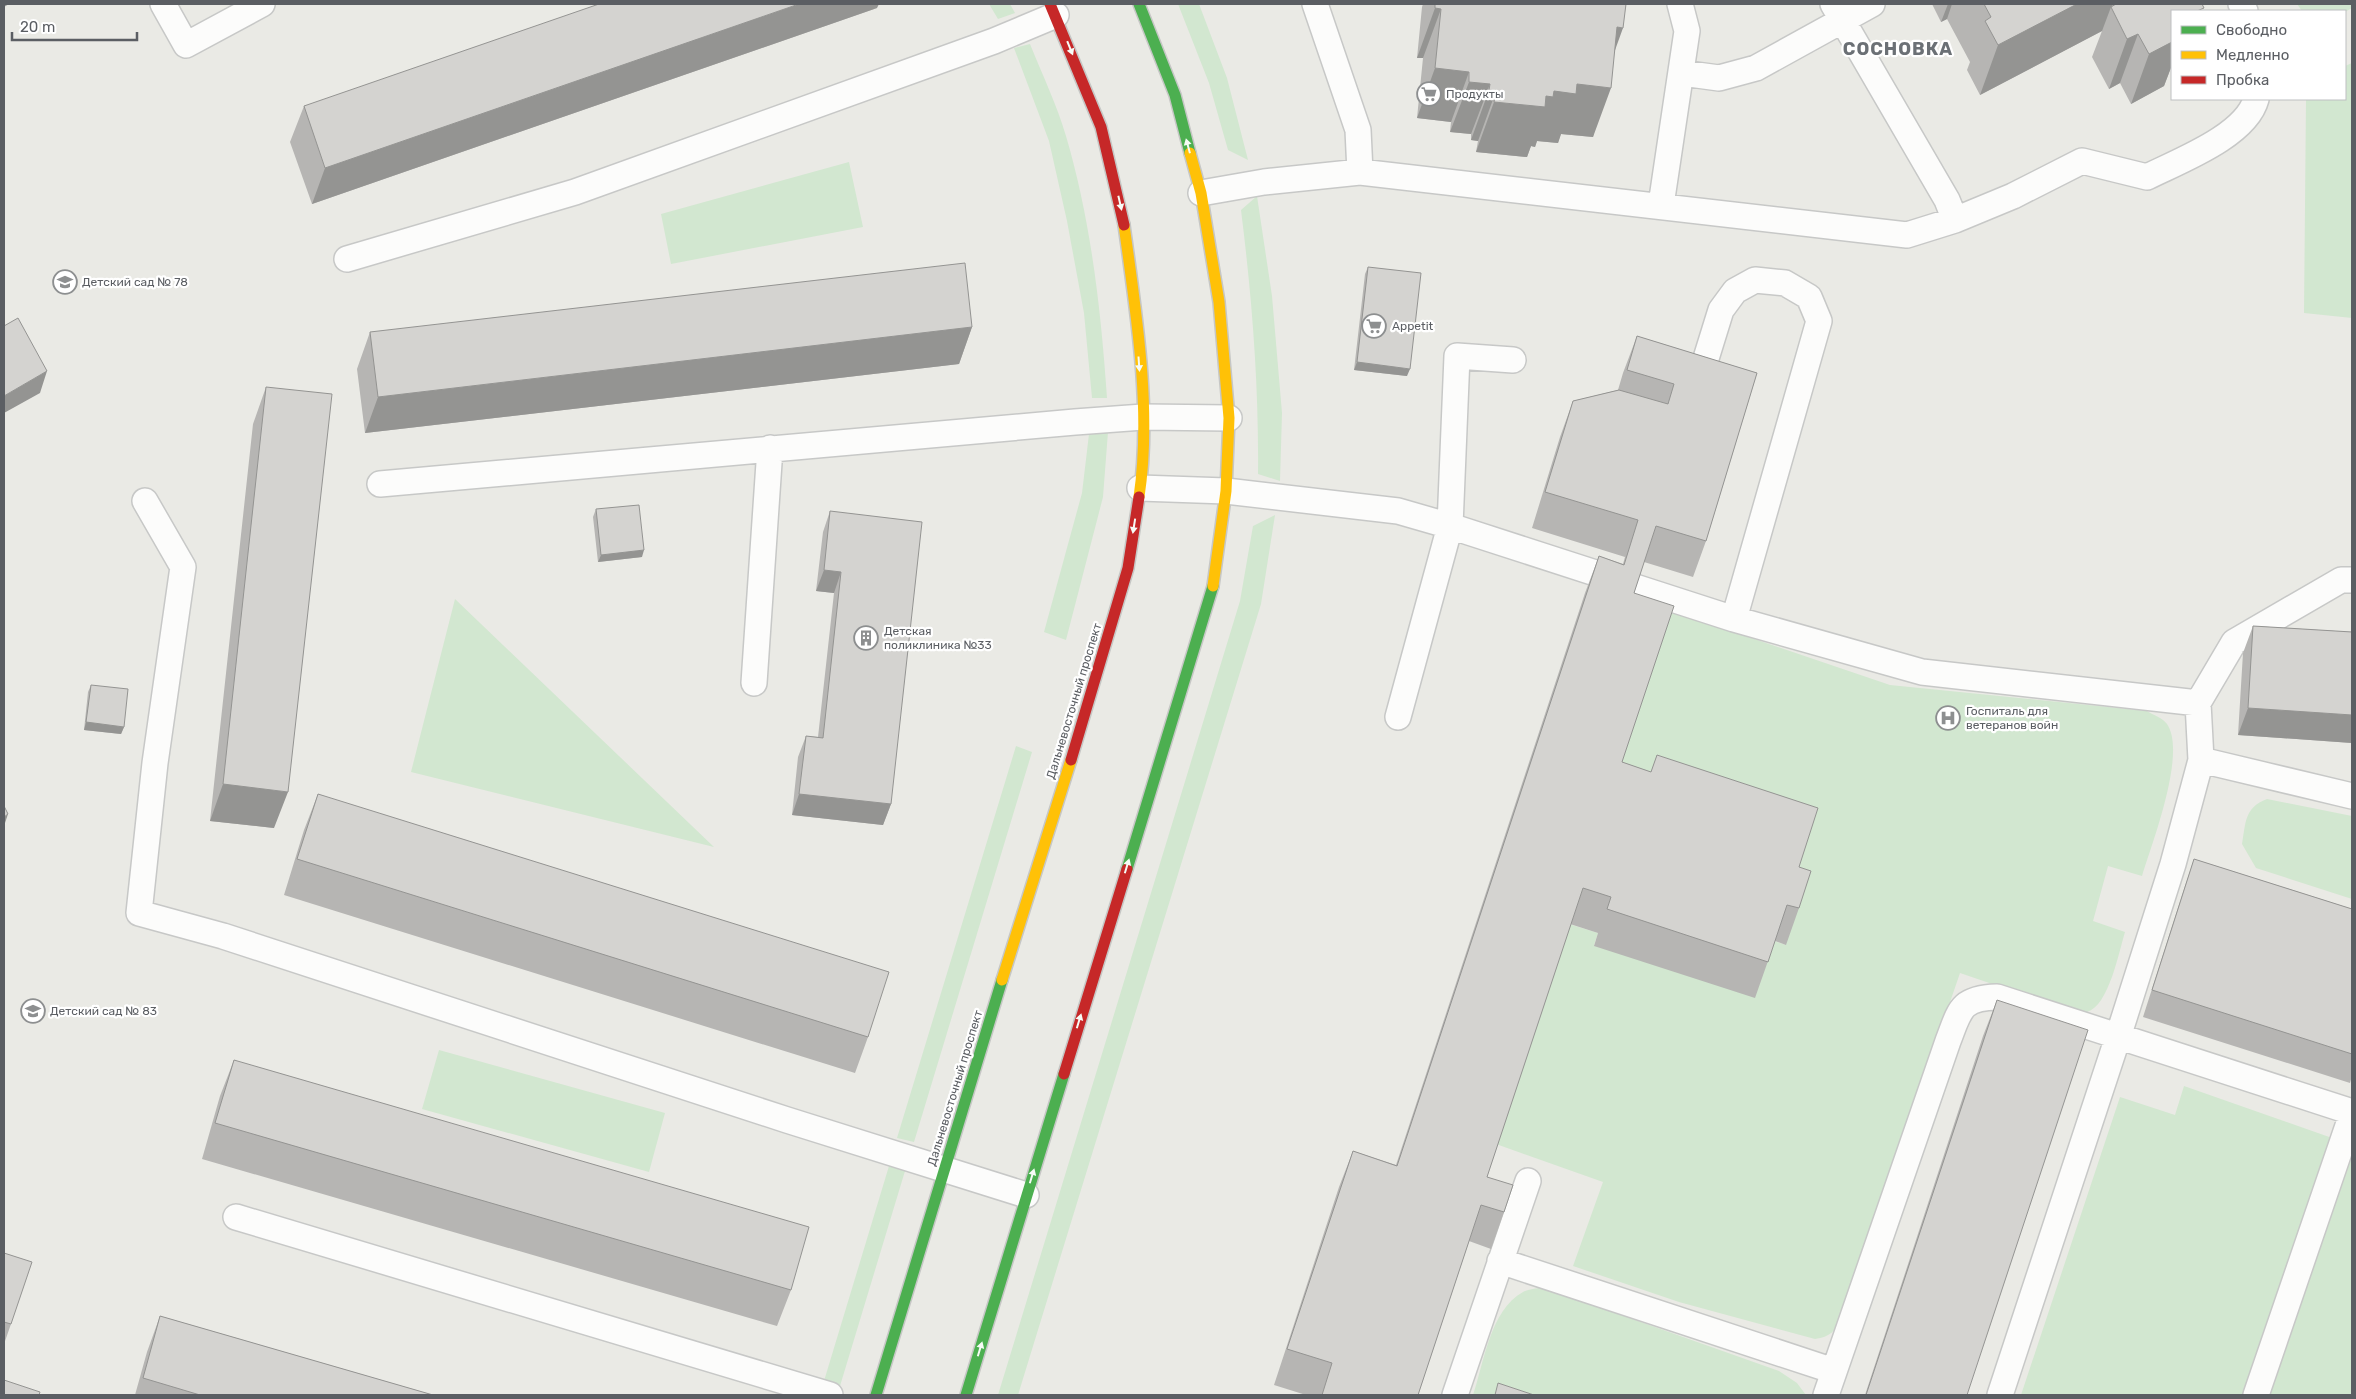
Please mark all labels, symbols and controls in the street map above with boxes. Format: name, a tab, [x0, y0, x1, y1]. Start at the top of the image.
scale bar	[12, 10, 138, 42]
legend	[2171, 10, 2346, 100]
text: 20 m	[20, 18, 55, 36]
text: Свободно	[2216, 21, 2287, 39]
district label: СОСНОВКА	[1843, 38, 1953, 60]
one-way arrow	[1066, 41, 1074, 55]
text: Медленно	[2216, 46, 2289, 64]
text: Пробка	[2216, 71, 2269, 89]
supermarket icon: Продукты	[1416, 81, 1442, 107]
place label: Продукты	[1446, 87, 1503, 101]
one-way arrow	[1184, 138, 1192, 153]
one-way arrow	[1116, 195, 1124, 210]
school or university icon: Детский сад № 78	[52, 269, 78, 295]
place label: Детский сад № 78	[82, 275, 188, 289]
supermarket icon: Appetit	[1361, 313, 1387, 339]
place label: Appetit	[1392, 319, 1434, 333]
one-way arrow	[1135, 356, 1143, 372]
one-way arrow	[1130, 518, 1138, 534]
street label: Дальневосточный проспект	[1044, 621, 1104, 781]
place label: Детская поликлиника №33	[884, 624, 992, 652]
building icon: Детская поликлиника №33	[853, 625, 879, 651]
place label: Госпиталь для ветеранов войн	[1966, 704, 2058, 732]
hospital icon: Госпиталь для ветеранов войн	[1935, 705, 1961, 731]
one-way arrow	[1124, 858, 1131, 873]
school or university icon: Детский сад № 83	[20, 998, 46, 1024]
place label: Детский сад № 83	[50, 1004, 157, 1018]
street label: Дальневосточный проспект	[925, 1008, 985, 1168]
one-way arrow	[1076, 1013, 1084, 1028]
one-way arrow	[1028, 1169, 1036, 1184]
one-way arrow	[976, 1341, 984, 1356]

